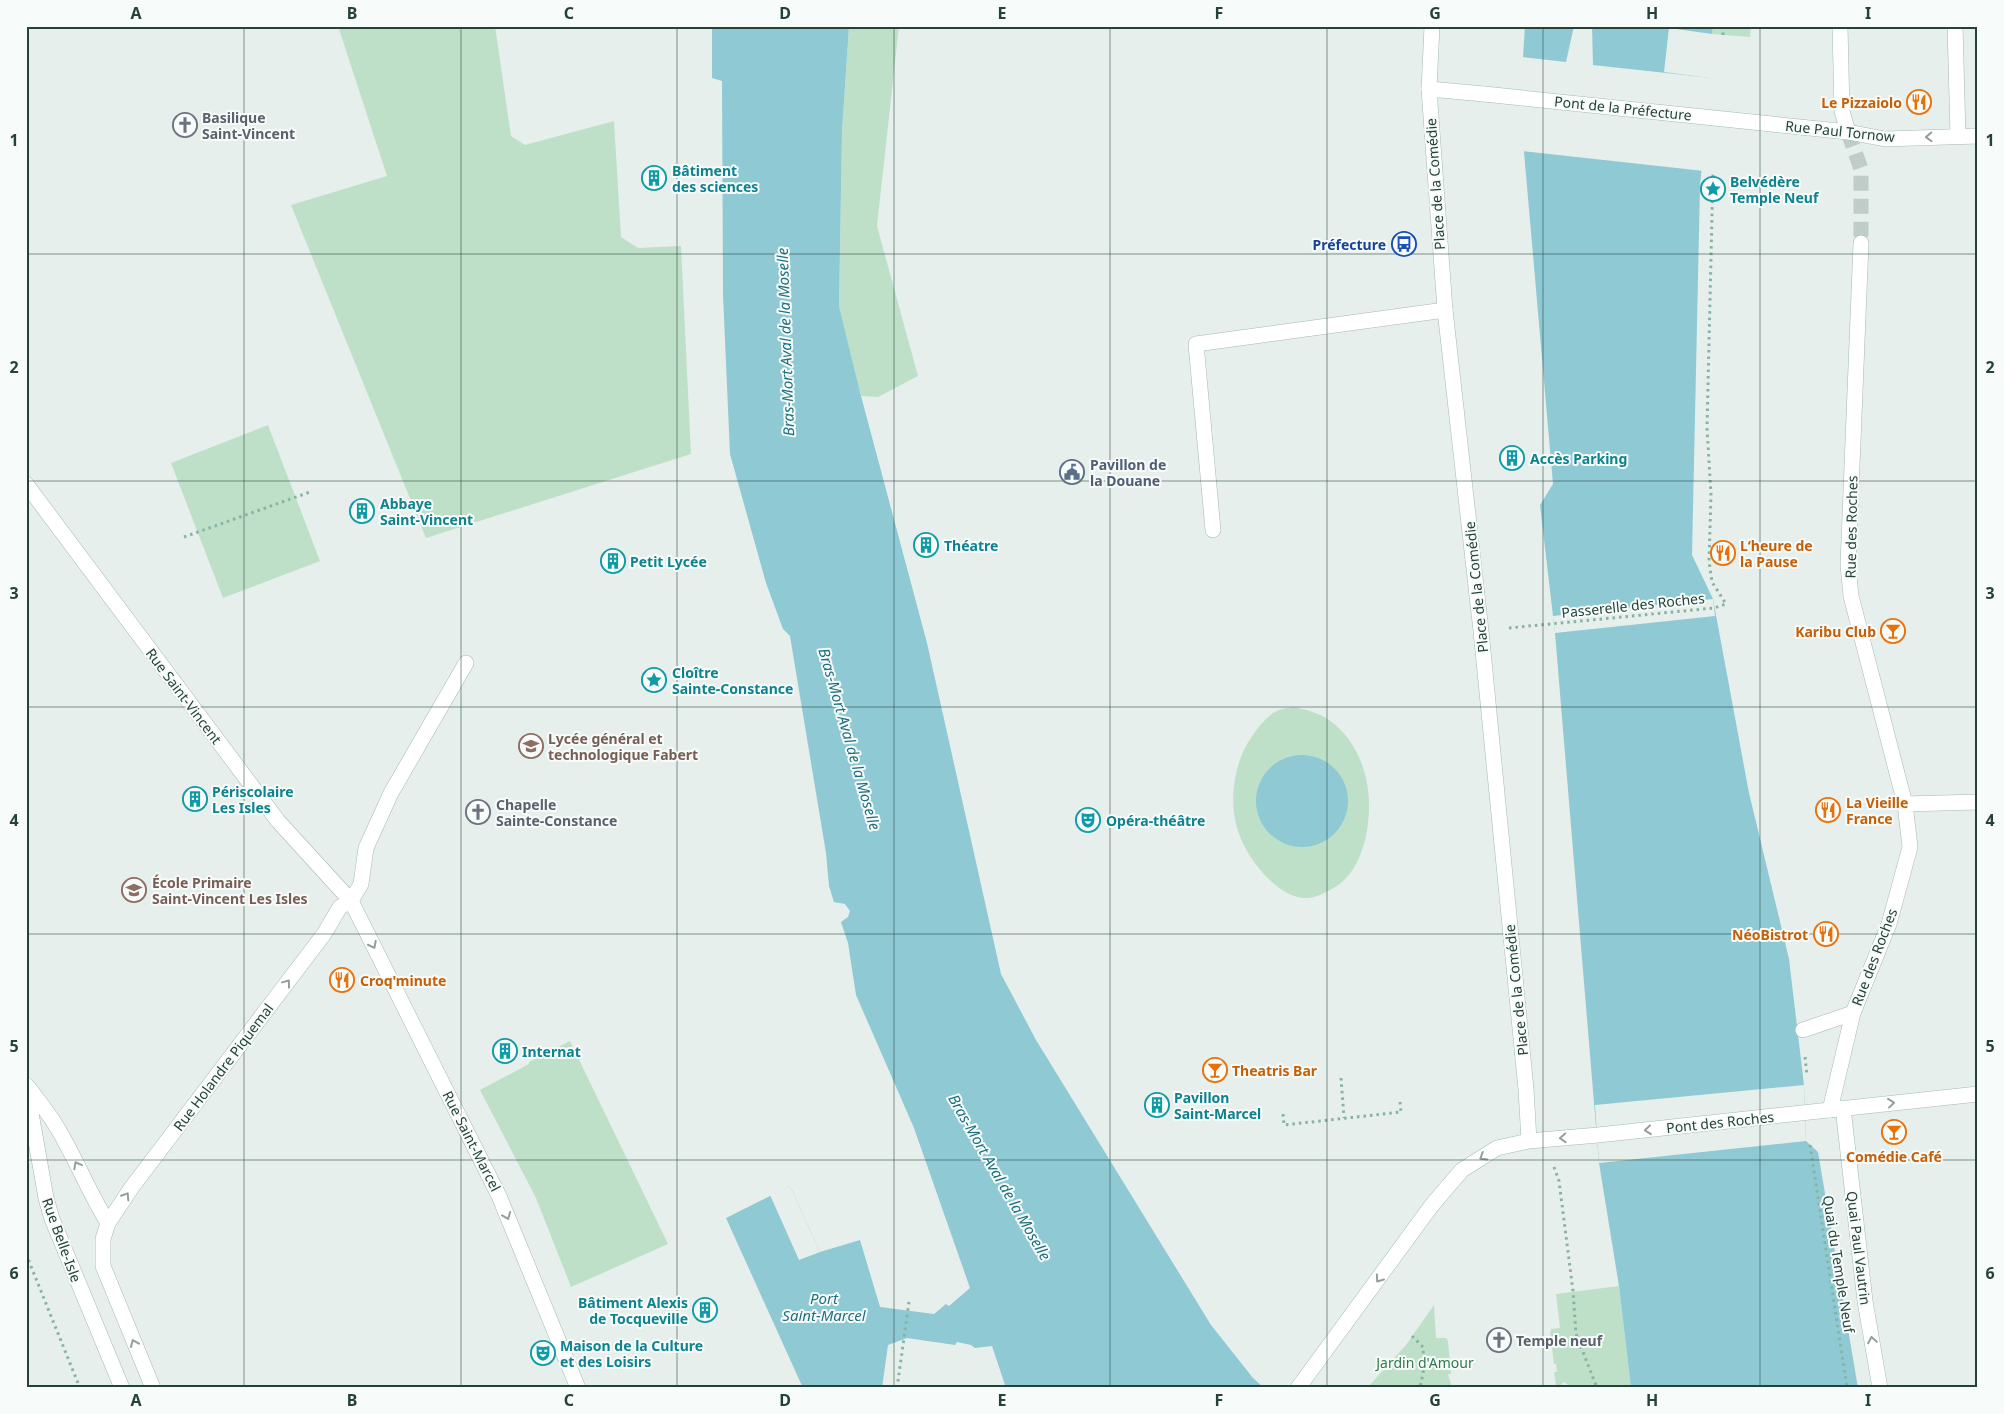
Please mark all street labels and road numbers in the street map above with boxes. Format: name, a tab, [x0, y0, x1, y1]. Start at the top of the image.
street label: Pont de la Préfecture	[1553, 91, 1693, 125]
street label: Rue Paul Tornow	[1784, 116, 1896, 146]
street label: Place de la Comédie	[1421, 117, 1449, 250]
street label: Rue des Roches	[1841, 475, 1861, 579]
street label: Place de la Comédie	[1460, 520, 1492, 654]
street label: Passerelle des Roches	[1561, 588, 1706, 622]
street label: Rue Saint-Vincent	[142, 644, 226, 748]
street label: Rue des Roches	[1847, 905, 1901, 1008]
street label: Place de la Comédie	[1500, 923, 1532, 1057]
street label: Rue Holandre Piquemal	[169, 999, 277, 1135]
street label: Rue Saint-Marcel	[438, 1087, 506, 1195]
street label: Pont des Roches	[1665, 1107, 1775, 1137]
street label: Quai Paul Vautrin	[1843, 1190, 1875, 1306]
street label: Quai du Temple Neuf	[1819, 1194, 1859, 1335]
street label: Rue Belle-Isle	[38, 1195, 86, 1285]

